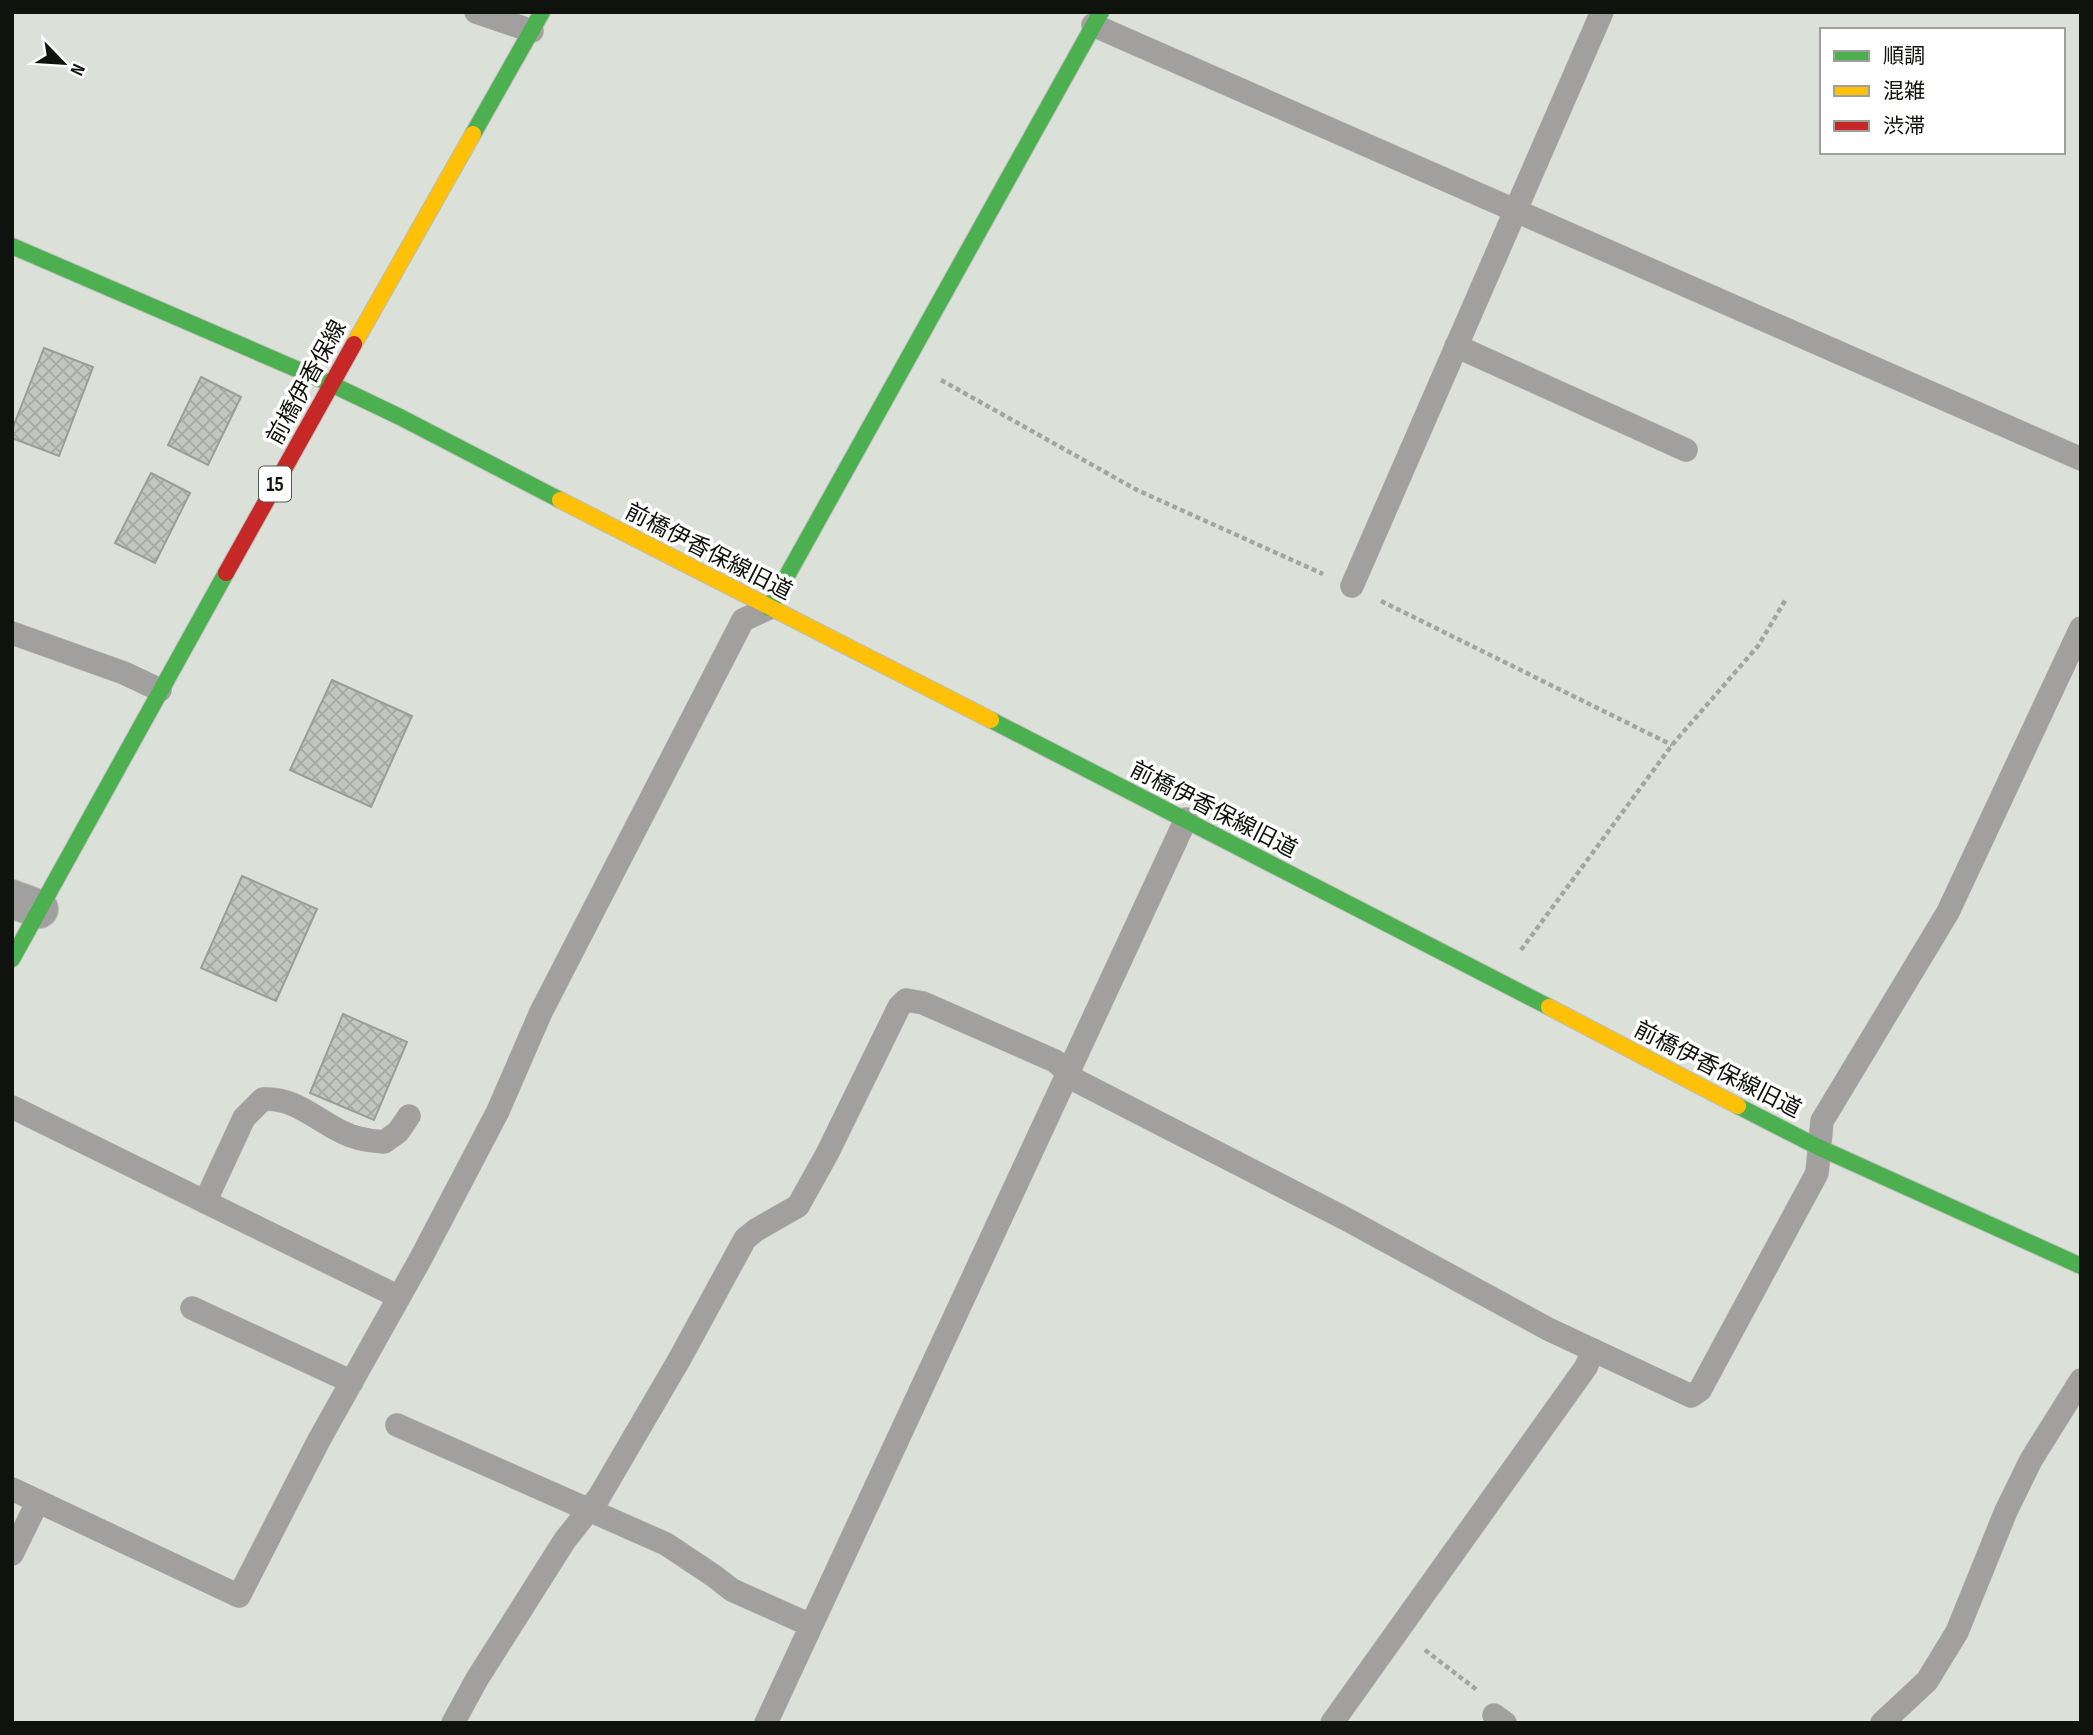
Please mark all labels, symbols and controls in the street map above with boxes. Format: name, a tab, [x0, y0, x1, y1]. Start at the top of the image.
north arrow	[28, 28, 98, 98]
legend	[1820, 28, 2065, 154]
text: 順調	[1883, 44, 1925, 69]
text: N	[64, 60, 90, 79]
text: 混雑	[1883, 79, 1925, 104]
text: 渋滞	[1883, 114, 1925, 139]
street label: 前橋伊香保線	[261, 315, 353, 450]
road number: 15	[259, 466, 291, 502]
street label: 前橋伊香保線旧道	[620, 498, 797, 606]
street label: 前橋伊香保線旧道	[1125, 756, 1302, 864]
street label: 前橋伊香保線旧道	[1629, 1016, 1806, 1124]

